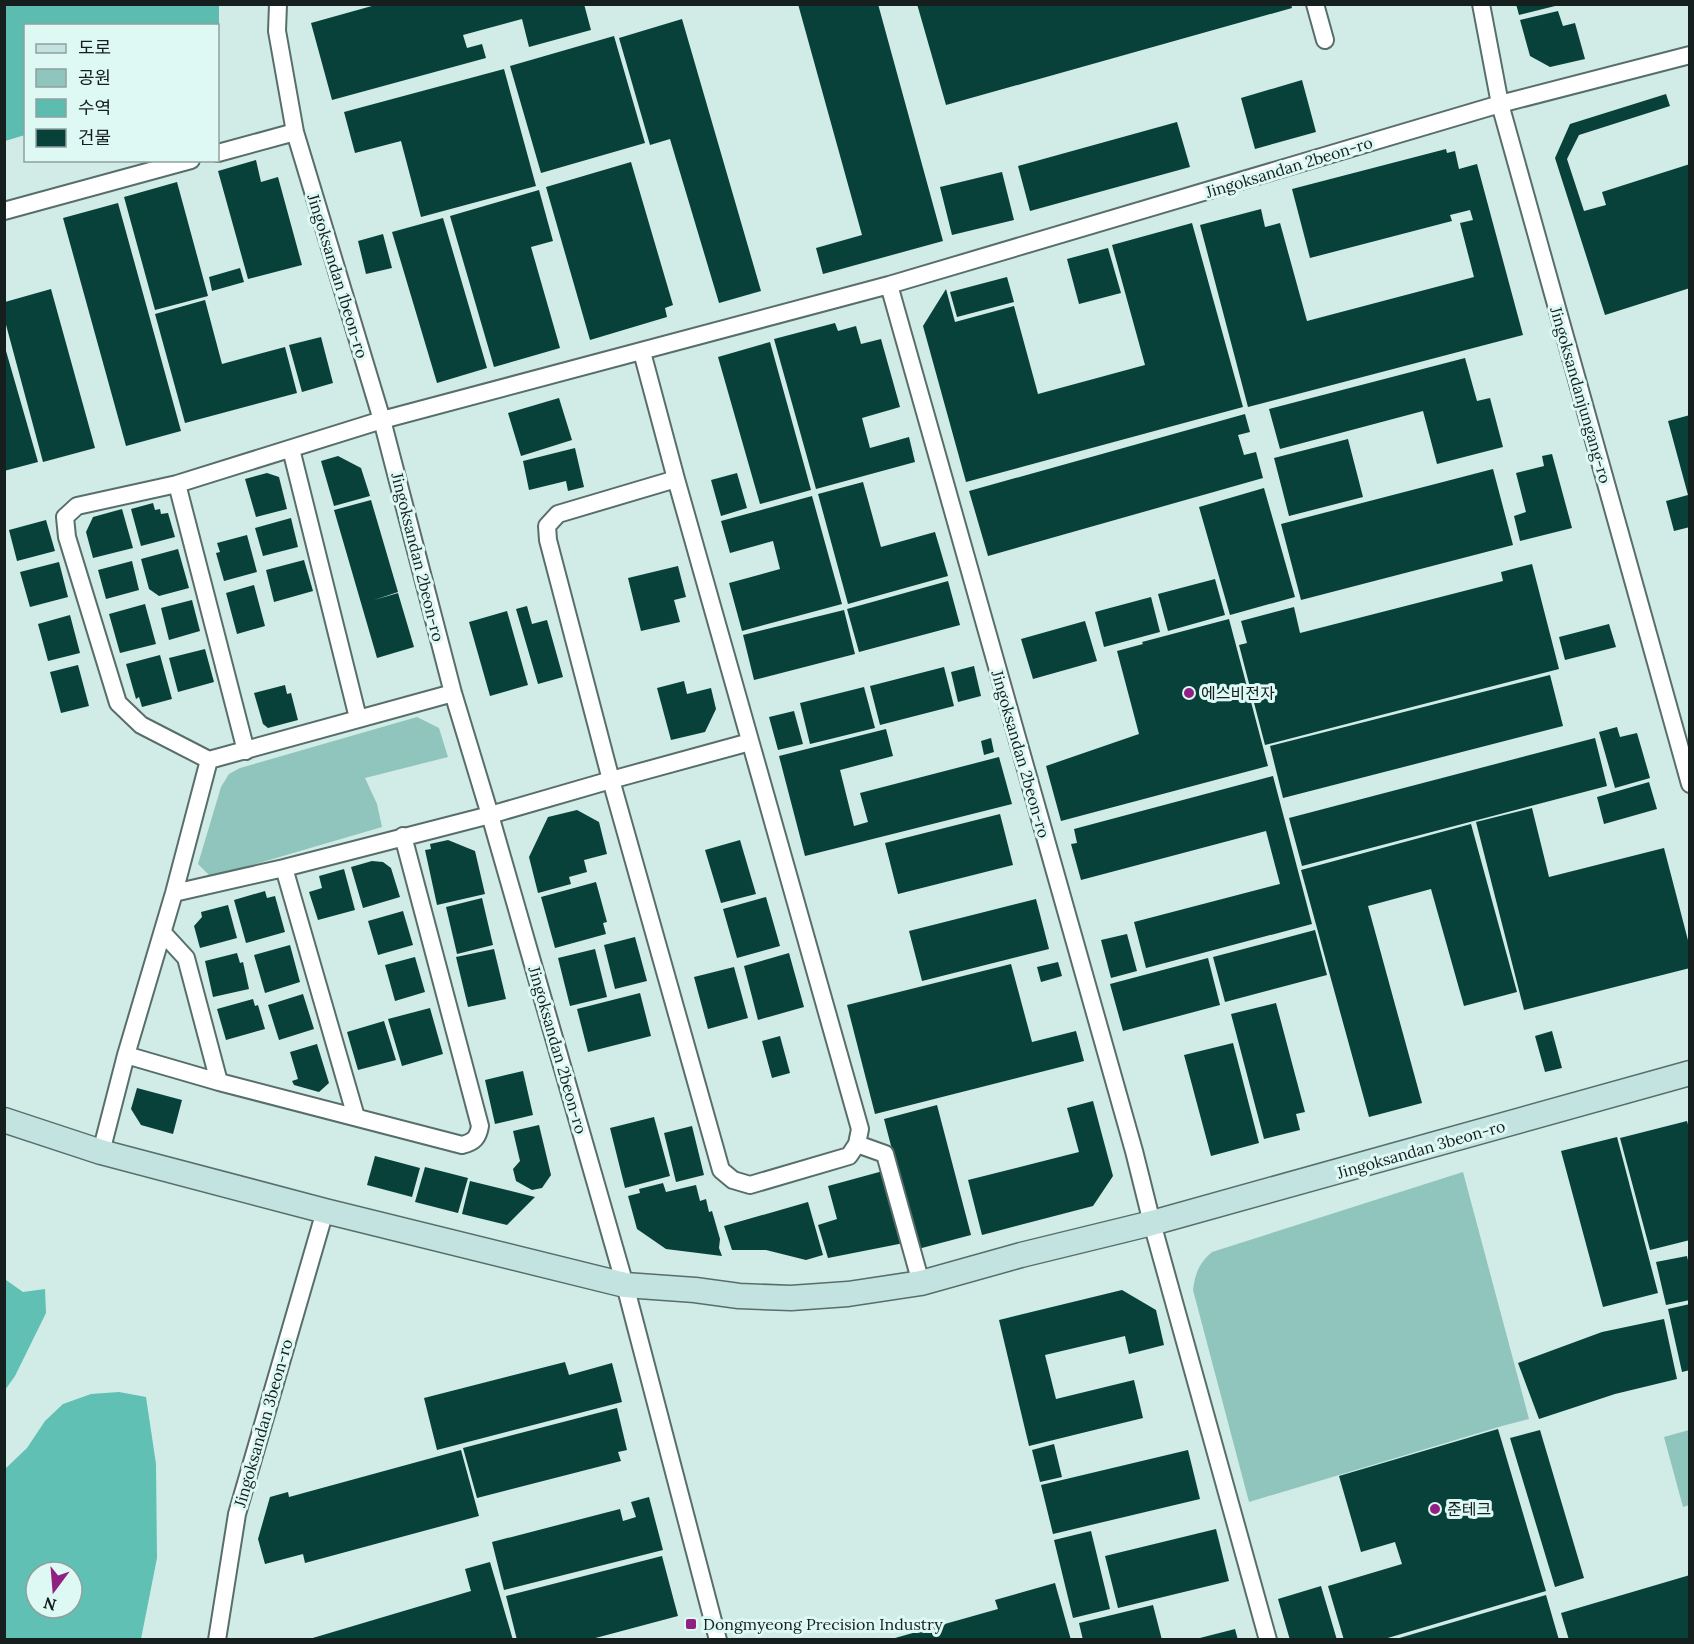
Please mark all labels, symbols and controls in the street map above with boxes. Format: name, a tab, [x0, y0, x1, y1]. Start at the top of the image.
legend	[24, 24, 219, 162]
text: 도로	[78, 36, 111, 59]
text: 공원	[78, 66, 111, 89]
text: 수역	[78, 96, 111, 119]
text: 건물	[78, 126, 111, 149]
street label: Jingoksandan 2beon-ro	[1202, 132, 1375, 202]
street label: Jingoksandan 1beon-ro	[303, 190, 373, 361]
street label: Jingoksandanjungang-ro	[1546, 303, 1616, 486]
street label: Jingoksandan 2beon-ro	[387, 469, 449, 644]
street label: Jingoksandan 2beon-ro	[987, 667, 1055, 840]
place label: 에스비전자	[1201, 683, 1275, 703]
marker: 에스비전자	[1182, 686, 1196, 700]
street label: Jingoksandan 2beon-ro	[524, 963, 592, 1136]
street label: Jingoksandan 3beon-ro	[1334, 1115, 1507, 1183]
street label: Jingoksandan 3beon-ro	[229, 1337, 297, 1510]
place label: 준테크	[1447, 1499, 1491, 1519]
marker: 준테크	[1428, 1502, 1442, 1516]
north arrow	[24, 1560, 84, 1620]
text: N	[41, 1593, 59, 1616]
place label: Dongmyeong Precision Industry	[703, 1614, 943, 1634]
marker: Dongmyeong Precision Industry	[684, 1617, 698, 1631]

